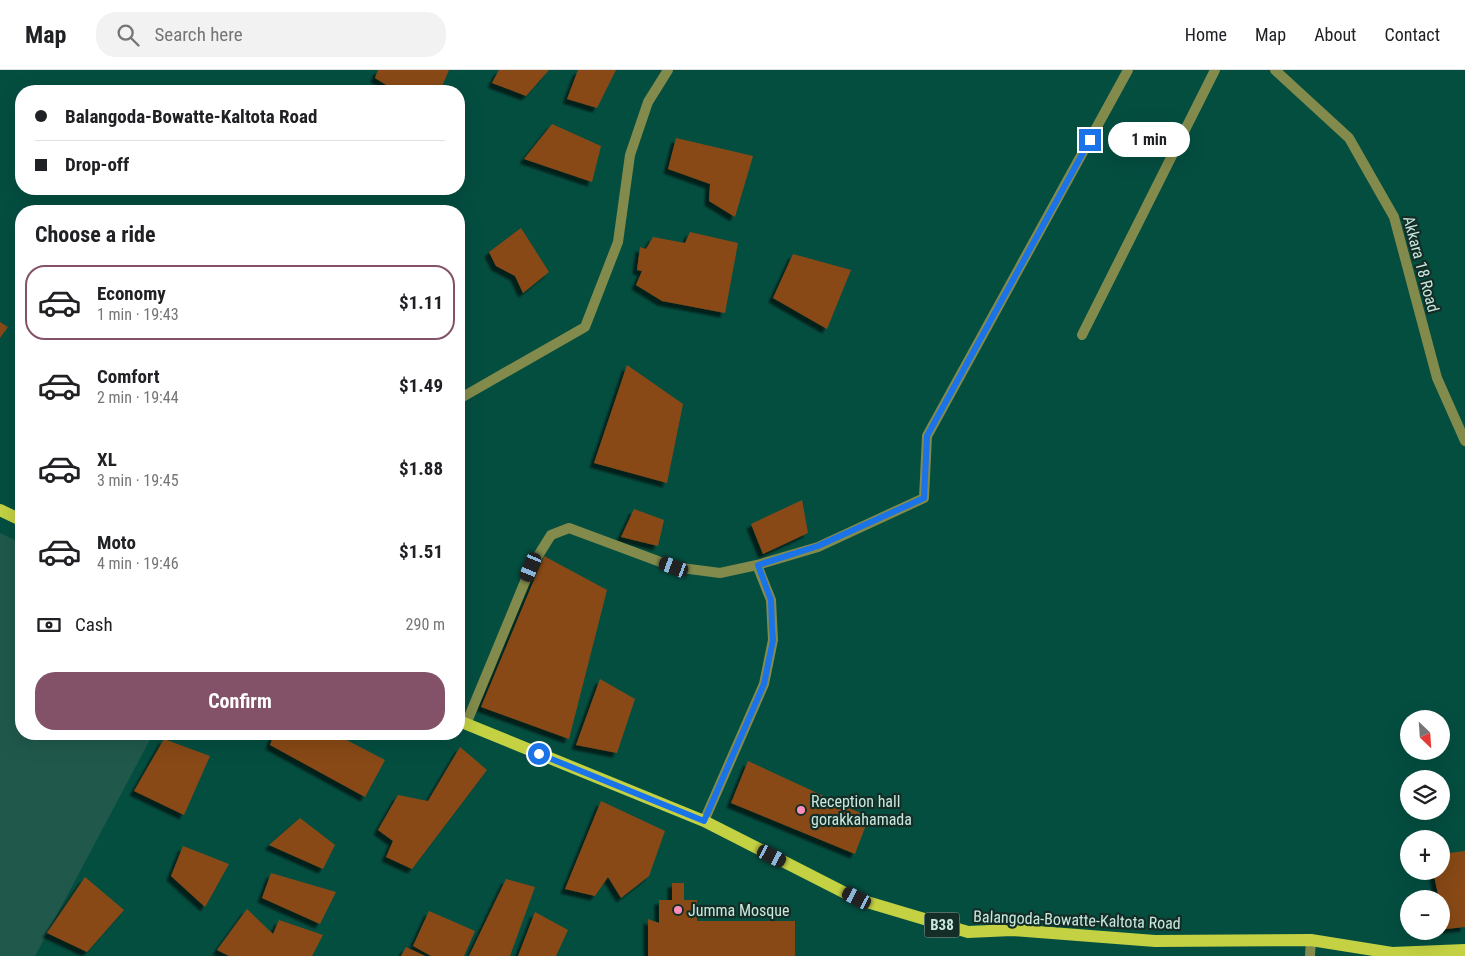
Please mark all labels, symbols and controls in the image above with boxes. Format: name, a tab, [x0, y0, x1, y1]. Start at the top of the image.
search box	[96, 12, 446, 57]
text: Map	[25, 21, 66, 49]
icon: search	[114, 21, 142, 49]
text: Search here	[154, 23, 243, 46]
text: Home	[1185, 24, 1227, 45]
text: Map	[1255, 24, 1286, 45]
text: About	[1314, 24, 1356, 45]
text: Contact	[1384, 24, 1440, 45]
text: Balangoda-Bowatte-Kaltota Road	[65, 105, 317, 128]
callout: 1 min	[1108, 122, 1190, 158]
route end	[1079, 129, 1101, 151]
text: 1 min	[1131, 130, 1167, 149]
text: Drop-off	[65, 153, 129, 176]
street label: Akkara 18 Road	[1399, 214, 1443, 314]
text: Choose a ride	[35, 222, 156, 247]
icon: car	[37, 280, 82, 325]
text: Economy	[97, 282, 166, 305]
text: $1.11	[399, 291, 443, 314]
text: 1 min · 19:43	[97, 305, 179, 324]
icon: car	[37, 363, 82, 408]
text: Comfort	[97, 365, 160, 388]
text: $1.49	[399, 374, 443, 397]
text: 2 min · 19:44	[97, 388, 179, 407]
icon: car	[37, 446, 82, 491]
text: XL	[97, 448, 117, 471]
text: $1.88	[399, 457, 443, 480]
text: 3 min · 19:45	[97, 471, 179, 490]
icon: car	[37, 529, 82, 574]
text: Moto	[97, 531, 136, 554]
text: $1.51	[399, 540, 443, 563]
car	[518, 550, 543, 584]
text: 4 min · 19:46	[97, 554, 179, 573]
car	[657, 555, 690, 579]
icon: cash	[35, 611, 63, 639]
text: Cash	[75, 613, 113, 636]
text: 290 m	[406, 615, 445, 634]
button: Confirm	[35, 672, 445, 730]
north arrow	[1400, 710, 1450, 760]
map controls	[1400, 710, 1450, 940]
route start	[528, 743, 550, 765]
button: layers	[1400, 770, 1450, 820]
place label: Reception hall gorakkahamada	[811, 792, 912, 829]
marker: Reception hall gorakkahamada	[795, 804, 807, 816]
button: +	[1400, 830, 1450, 880]
car	[755, 843, 788, 869]
car	[840, 885, 873, 911]
button: −	[1400, 890, 1450, 940]
place label: Jumma Mosque	[688, 901, 790, 920]
marker: Jumma Mosque	[672, 904, 684, 916]
street label: Balangoda-Bowatte-Kaltota Road	[973, 907, 1181, 933]
road number: B38	[924, 912, 960, 938]

